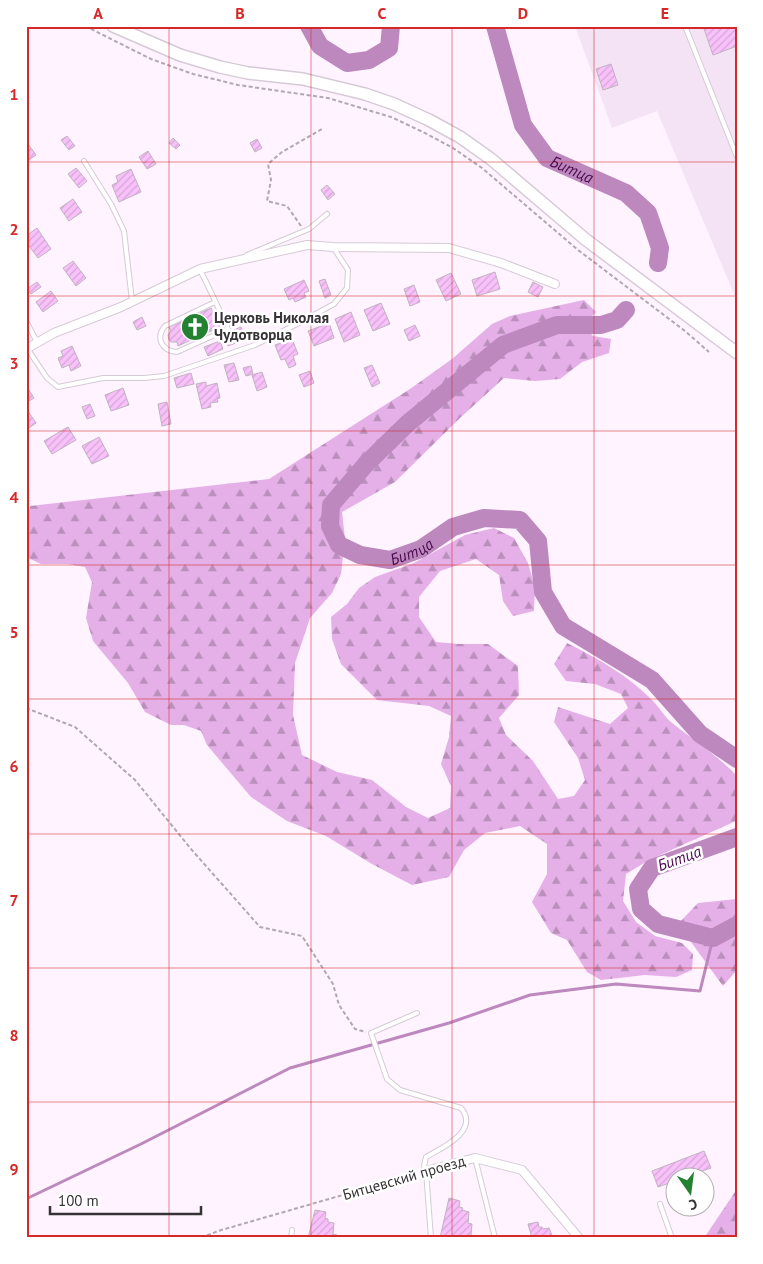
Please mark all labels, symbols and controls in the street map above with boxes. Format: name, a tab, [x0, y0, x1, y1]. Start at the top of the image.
text: A	[93, 3, 103, 23]
text: B	[235, 3, 245, 23]
text: C	[378, 3, 387, 23]
text: D	[518, 3, 528, 23]
text: E	[661, 3, 669, 23]
text: 1	[9, 84, 19, 104]
water label: Битца	[547, 151, 597, 187]
text: 2	[9, 219, 19, 239]
place label: Церковь Николая Чудотворца	[214, 308, 329, 344]
church icon: Церковь Николая Чудотворца	[180, 312, 210, 342]
text: 3	[9, 353, 19, 373]
text: 4	[9, 487, 19, 507]
water label: Битца	[387, 534, 437, 569]
text: 5	[9, 622, 19, 642]
text: 6	[9, 756, 19, 776]
water label: Битца	[654, 841, 704, 875]
text: 7	[9, 890, 19, 910]
text: 8	[9, 1025, 19, 1045]
street label: Битцевский проезд	[340, 1151, 467, 1204]
text: 9	[9, 1159, 19, 1179]
north arrow	[666, 1166, 716, 1216]
scale bar	[50, 1184, 201, 1216]
text: 100 m	[58, 1191, 99, 1210]
text: С	[687, 1195, 699, 1214]

